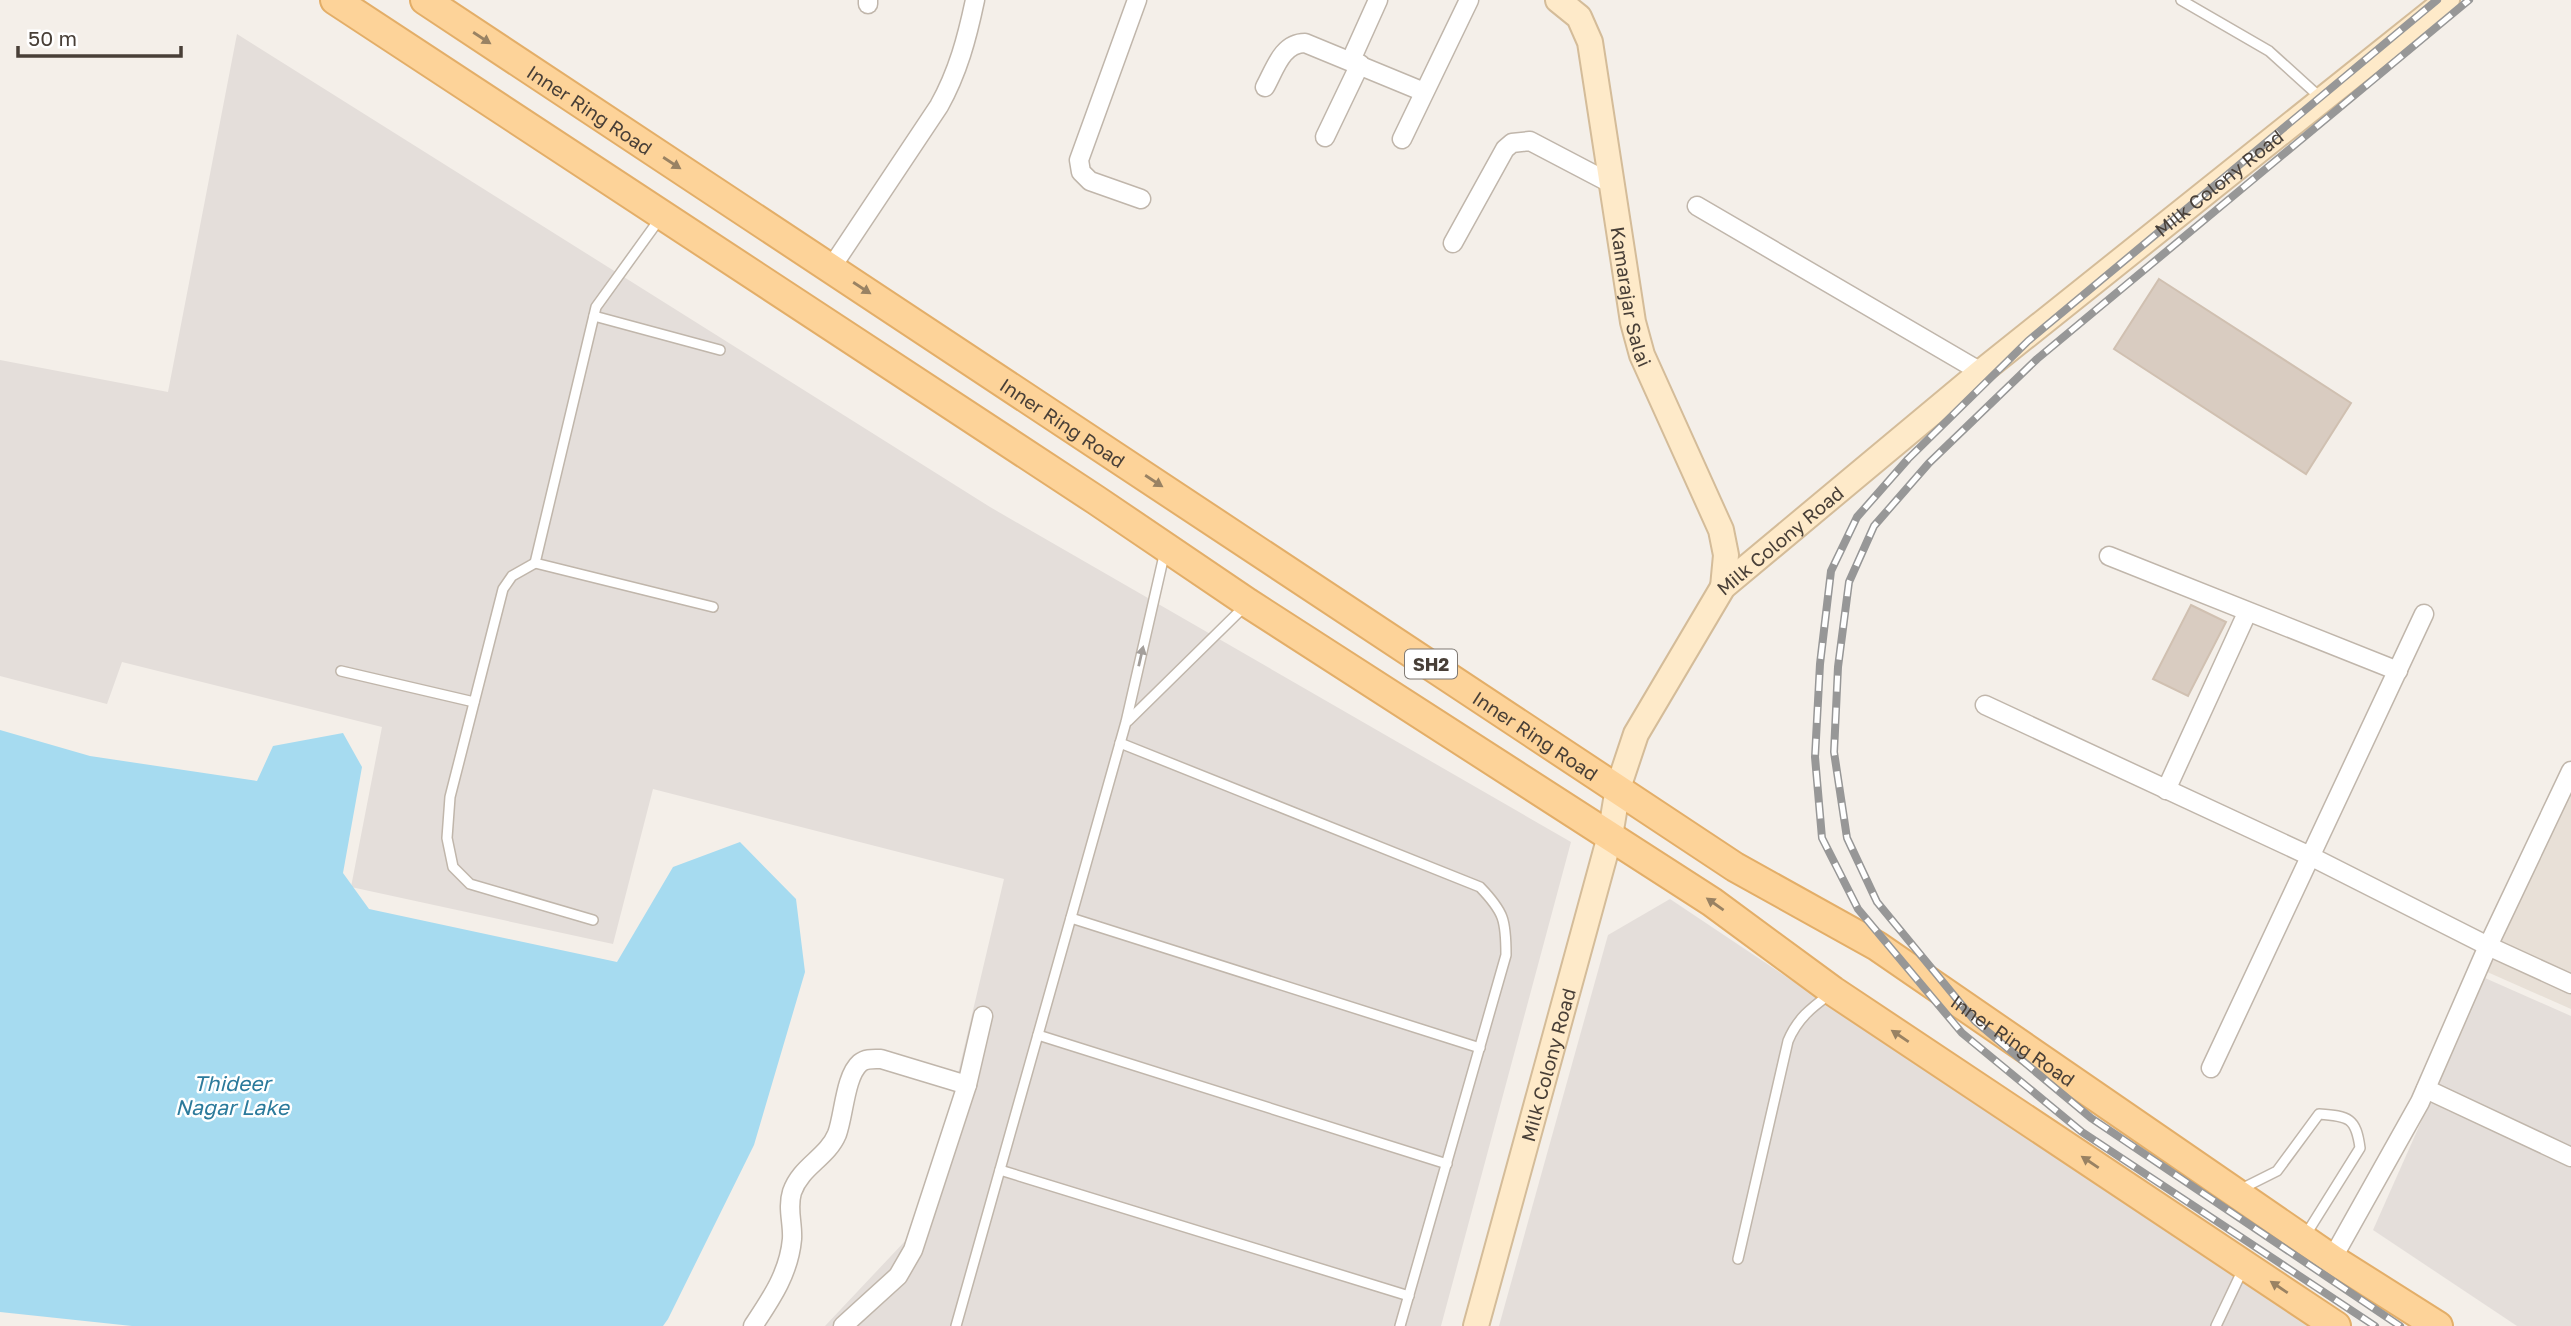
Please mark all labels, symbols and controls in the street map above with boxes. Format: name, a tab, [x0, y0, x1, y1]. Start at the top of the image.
scale bar	[18, 14, 180, 58]
text: 50 m	[28, 25, 77, 51]
one-way arrow	[472, 31, 492, 44]
street label: Inner Ring Road	[523, 60, 657, 159]
street label: Milk Colony Road	[2149, 124, 2287, 241]
one-way arrow	[662, 156, 682, 169]
street label: Kamarajar Salai	[1607, 225, 1657, 370]
one-way arrow	[853, 281, 871, 295]
street label: Inner Ring Road	[996, 373, 1130, 472]
one-way arrow	[1145, 474, 1163, 488]
street label: Milk Colony Road	[1712, 480, 1848, 599]
one-way arrow	[1136, 645, 1147, 667]
road number: SH2	[1405, 650, 1457, 678]
street label: Inner Ring Road	[1469, 685, 1603, 785]
one-way arrow	[1706, 897, 1724, 911]
street label: Milk Colony Road	[1516, 985, 1579, 1144]
street label: Inner Ring Road	[1947, 989, 2080, 1090]
one-way arrow	[1891, 1029, 1909, 1043]
water label: Thideer Nagar Lake	[175, 1070, 291, 1120]
one-way arrow	[2081, 1155, 2099, 1169]
one-way arrow	[2270, 1281, 2289, 1294]

